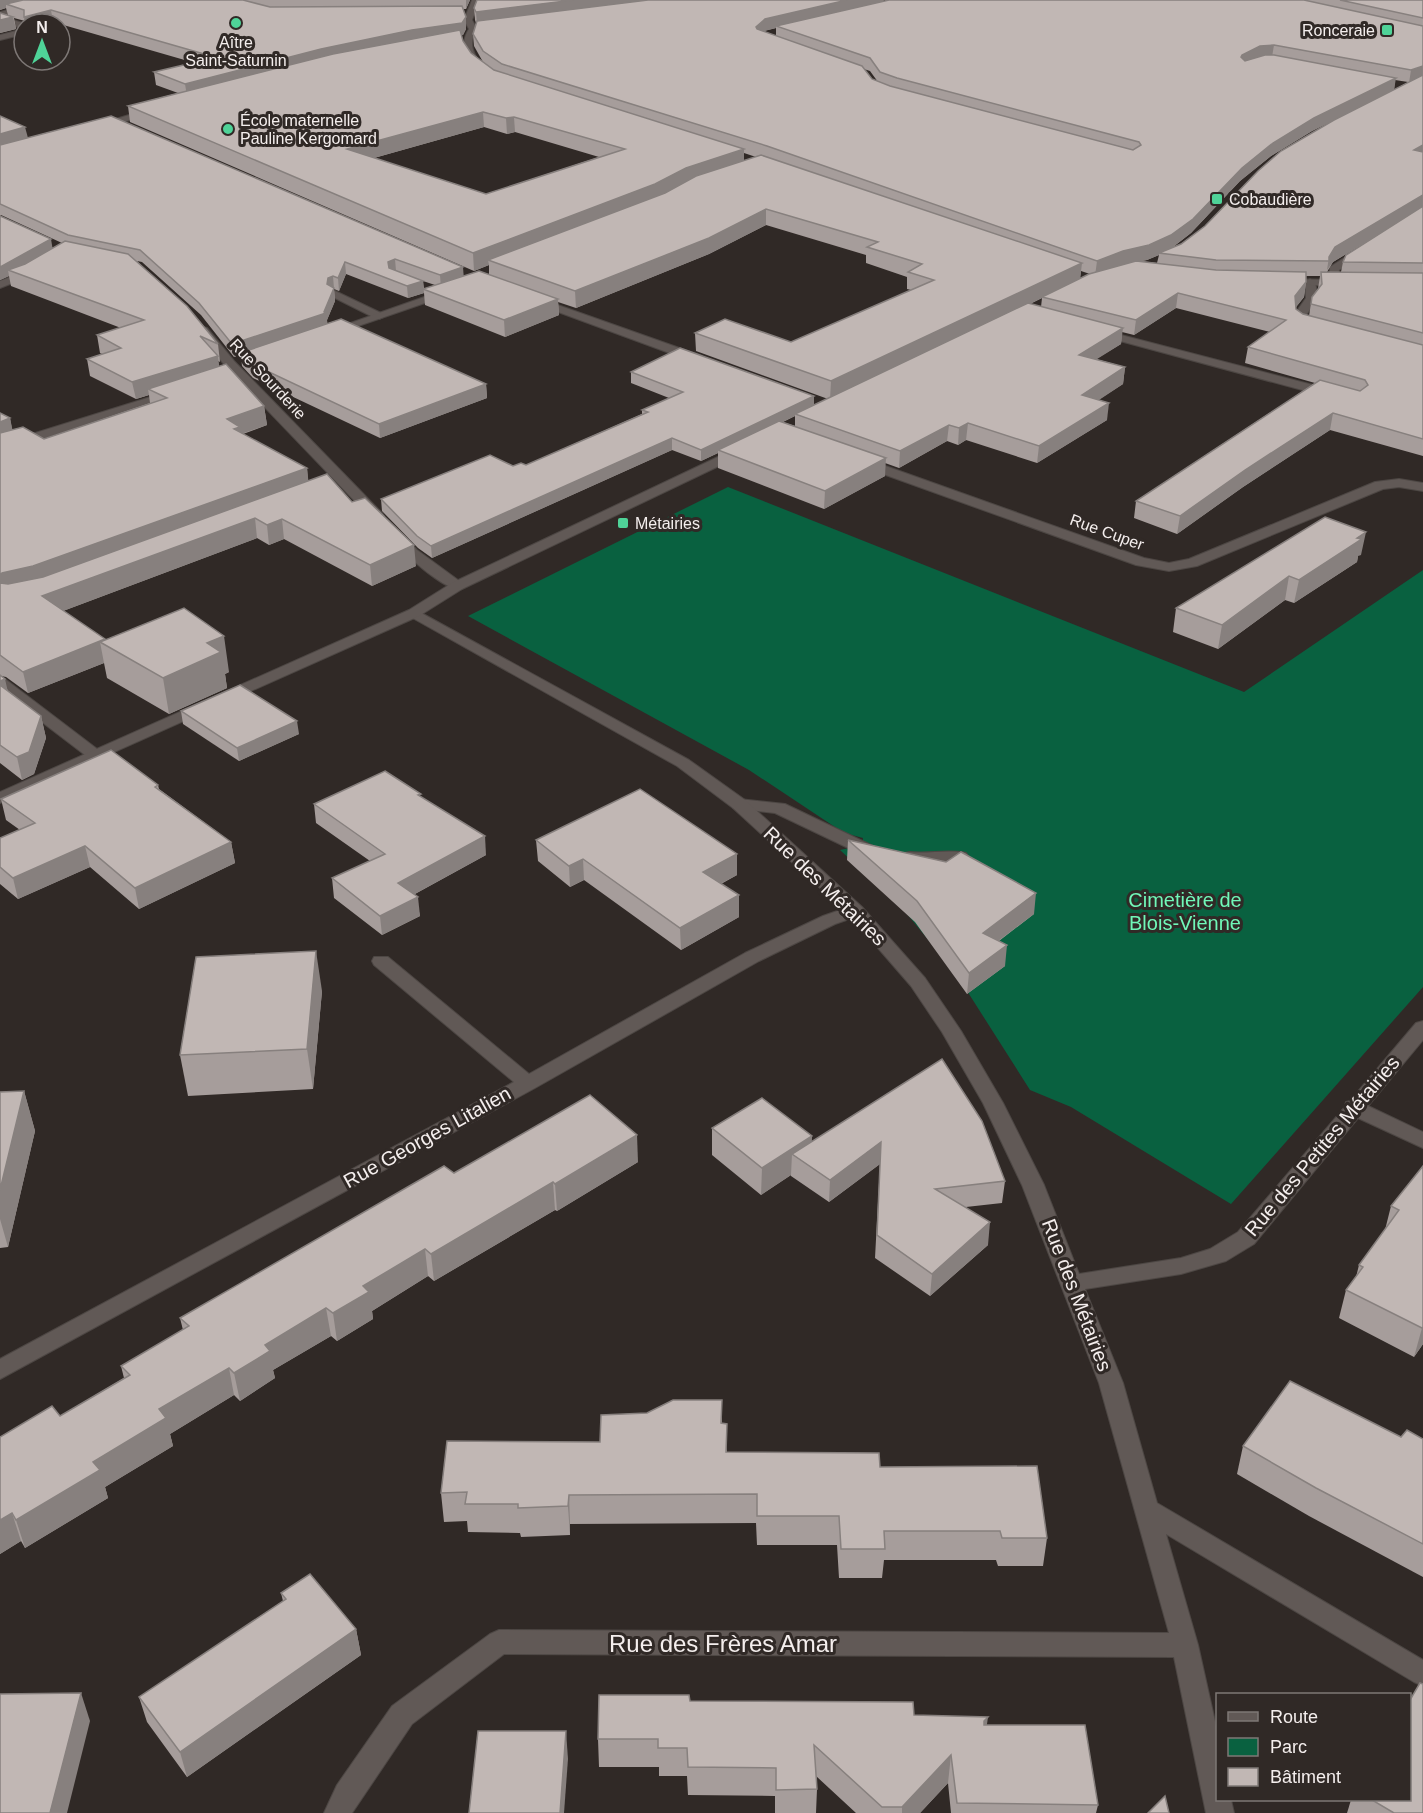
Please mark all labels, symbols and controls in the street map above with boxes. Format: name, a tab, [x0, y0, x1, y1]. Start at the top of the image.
north arrow	[12, 12, 72, 72]
marker: Aître Saint-Saturnin	[229, 16, 243, 30]
text: N	[36, 19, 48, 36]
place label: Ronceraie	[1302, 22, 1375, 39]
marker: Ronceraie	[1380, 23, 1394, 37]
place label: Aître Saint-Saturnin	[185, 34, 287, 69]
place label: École maternelle Pauline Kergomard	[240, 111, 377, 147]
marker: École maternelle Pauline Kergomard	[221, 122, 235, 136]
place label: Cobaudière	[1229, 191, 1312, 208]
marker: Cobaudière	[1210, 192, 1224, 206]
street label: Rue Sourderie	[227, 335, 309, 423]
street label: Rue Cuper	[1068, 511, 1147, 553]
place label: Métairies	[635, 515, 700, 532]
marker: Métairies	[616, 516, 630, 530]
street label: Rue des Métairies	[759, 822, 891, 950]
park label: Cimetière de Blois-Vienne	[1128, 889, 1242, 934]
street label: Rue des Petites Métairies	[1240, 1052, 1404, 1240]
street label: Rue Georges Litalien	[340, 1082, 514, 1192]
street label: Rue des Métairies	[1038, 1216, 1116, 1374]
street label: Rue des Frères Amar	[609, 1630, 837, 1657]
legend	[1216, 1693, 1411, 1801]
text: Route	[1270, 1707, 1318, 1727]
text: Parc	[1270, 1737, 1307, 1757]
text: Bâtiment	[1270, 1767, 1341, 1787]

